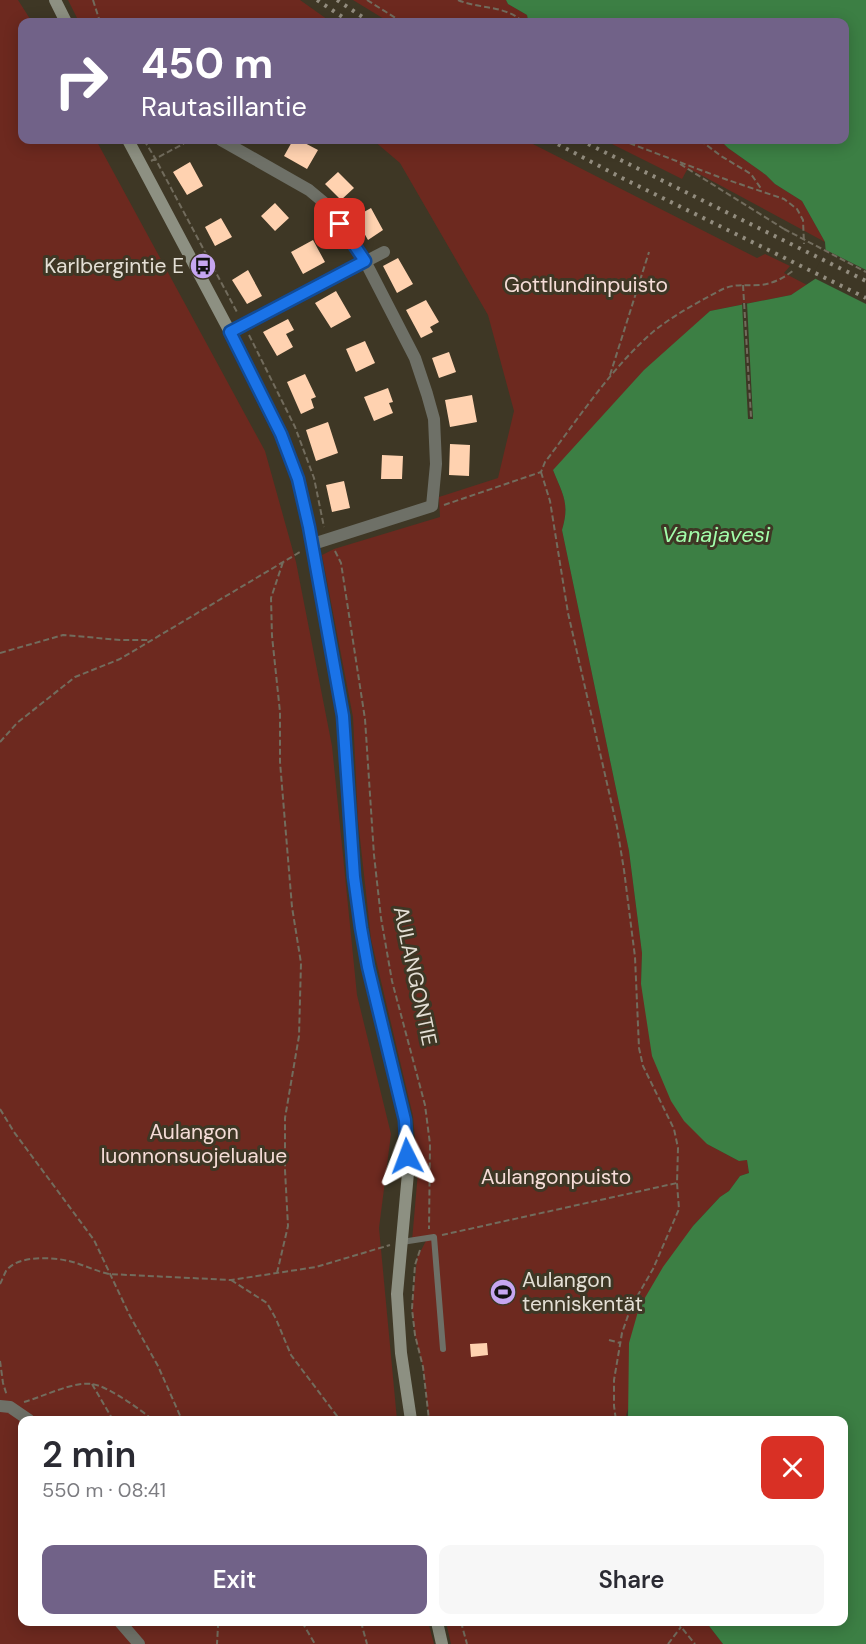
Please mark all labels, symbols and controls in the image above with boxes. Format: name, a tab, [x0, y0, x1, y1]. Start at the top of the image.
text: 450 m	[141, 36, 273, 91]
icon: right	[42, 42, 120, 120]
text: Rautasillantie	[141, 89, 307, 124]
pin	[314, 198, 365, 249]
icon: arrive	[323, 207, 356, 240]
bus stop icon: Karlbergintie E	[188, 251, 218, 281]
place label: Karlbergintie E	[44, 252, 184, 280]
park label: Gottlundinpuisto	[504, 271, 668, 299]
water label: Vanajavesi	[662, 520, 771, 549]
street label: AULANGONTIE	[387, 904, 443, 1048]
park label: Aulangon luonnonsuojelualue	[101, 1118, 287, 1170]
position arrow	[375, 1124, 439, 1188]
park label: Aulangonpuisto	[481, 1163, 631, 1191]
place label: Aulangon tenniskentät	[522, 1266, 643, 1318]
sports icon: Aulangon tenniskentät	[488, 1277, 518, 1307]
text: 2 min	[42, 1431, 136, 1478]
button: close	[761, 1436, 824, 1499]
text: 550 m · 08:41	[42, 1477, 166, 1503]
button: Exit	[42, 1545, 427, 1614]
button: Share	[439, 1545, 824, 1614]

